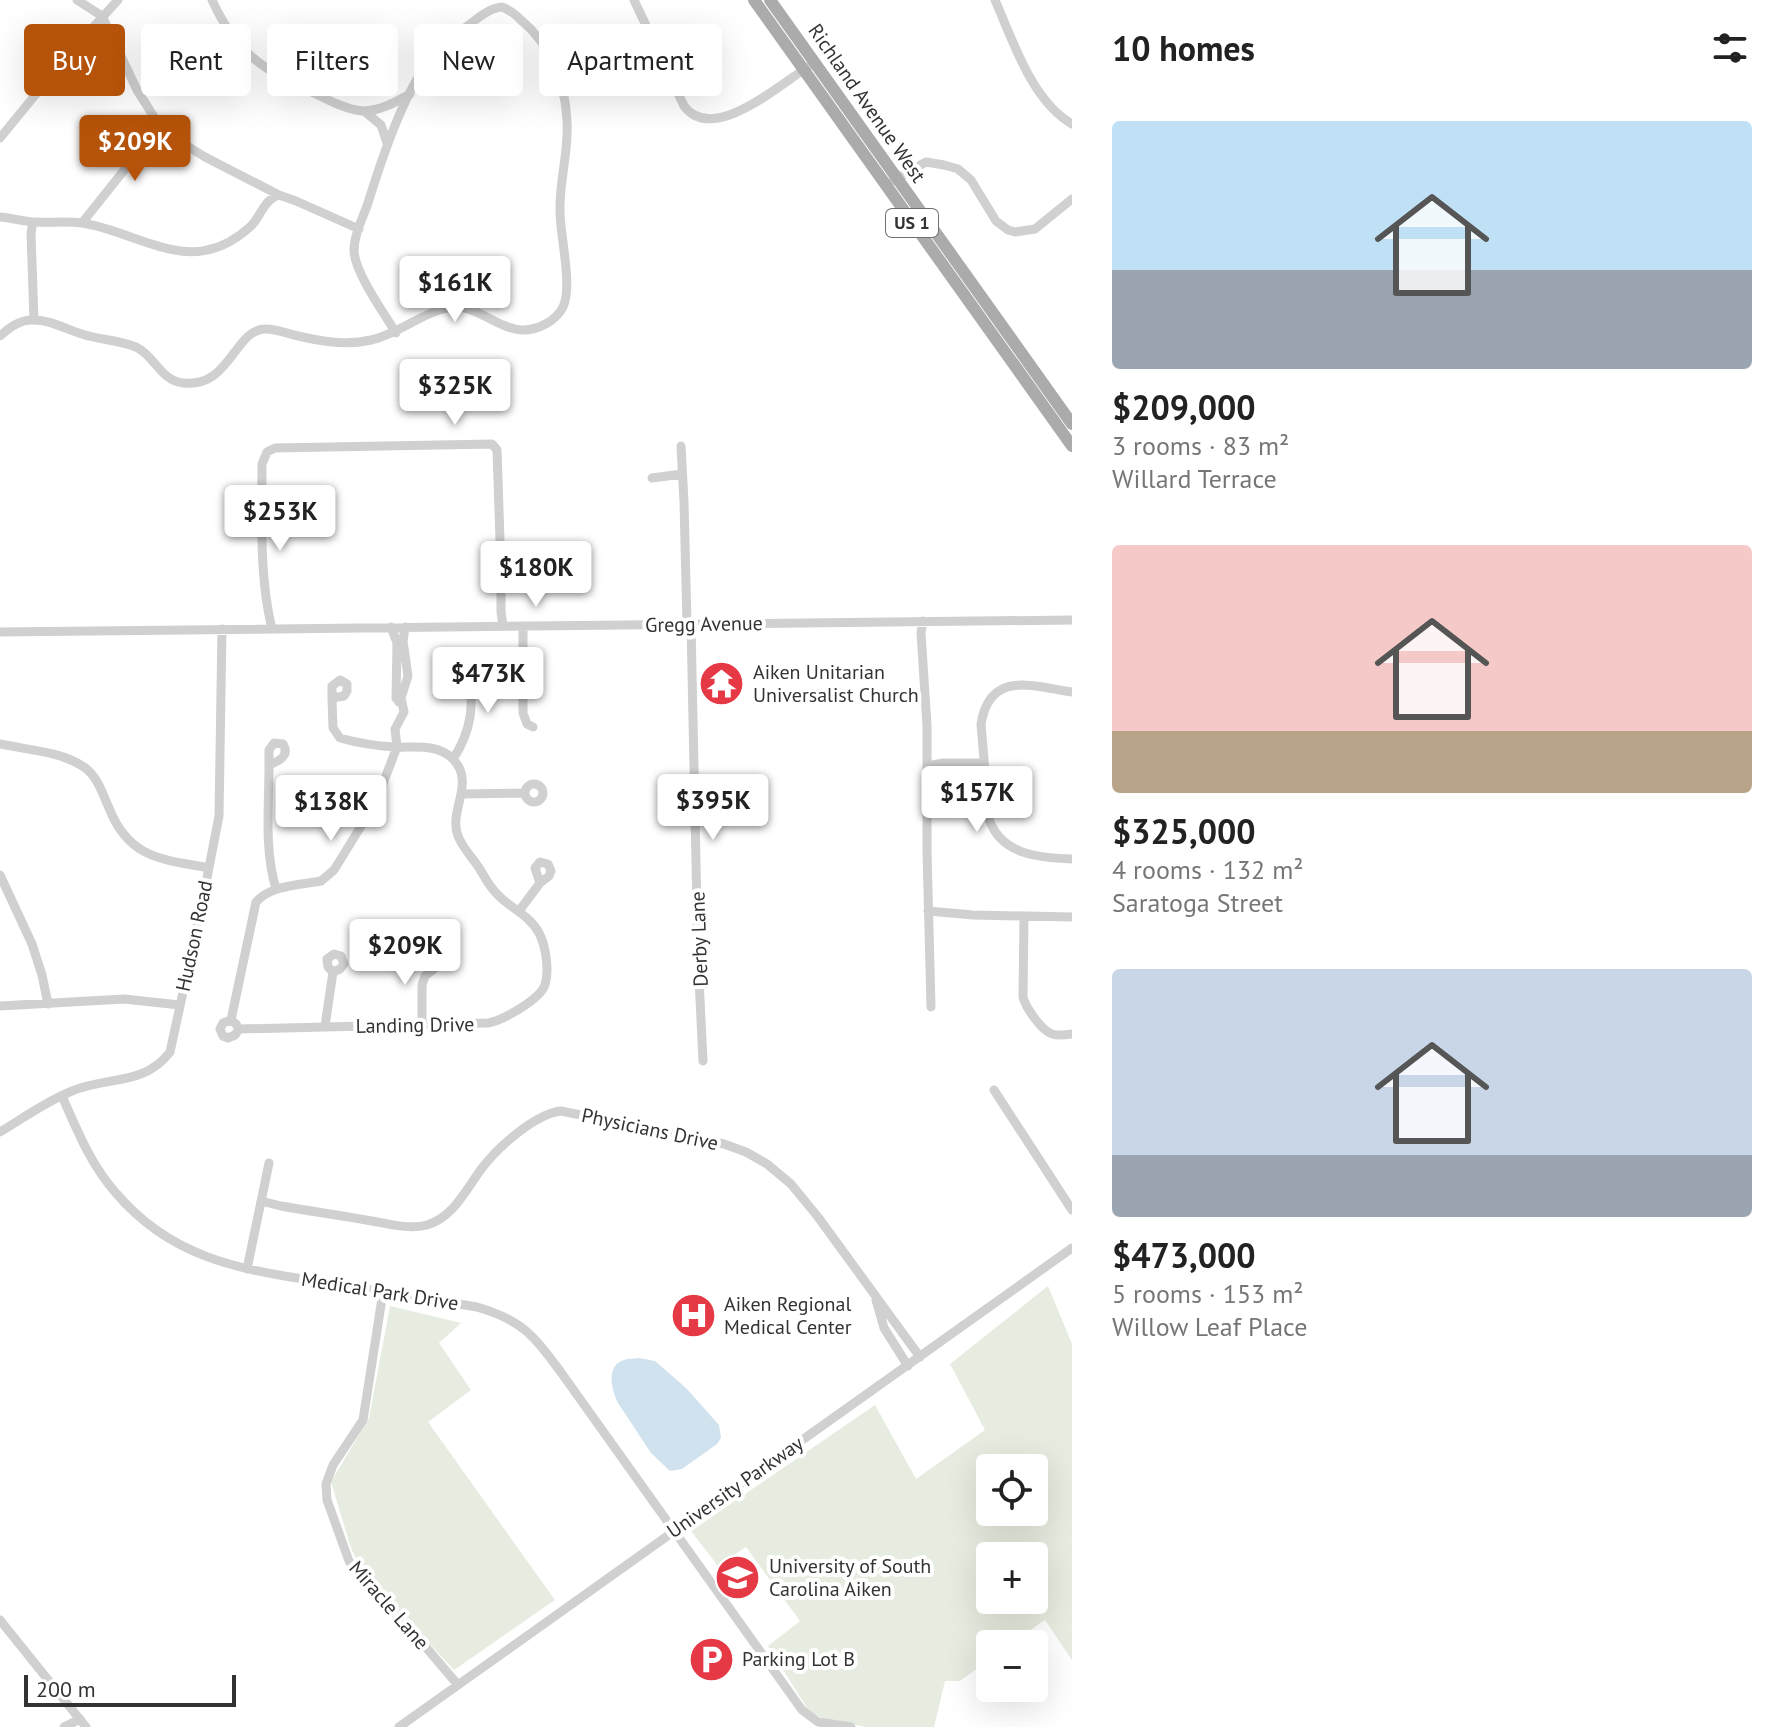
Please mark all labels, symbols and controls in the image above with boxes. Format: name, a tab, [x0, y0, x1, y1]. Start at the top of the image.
street label: Richland Avenue West	[802, 19, 932, 188]
chip: Buy	[24, 24, 125, 96]
chip: Rent	[141, 24, 251, 96]
chip: Filters	[267, 24, 398, 96]
chip: New	[414, 24, 523, 96]
chip: Apartment	[539, 24, 722, 96]
text: 10 homes	[1112, 26, 1255, 70]
icon: filters	[1708, 26, 1752, 70]
pin: $209K	[79, 115, 191, 183]
text: $209K	[97, 124, 173, 157]
icon: home	[1360, 173, 1504, 317]
road number: US 1	[886, 209, 938, 237]
pin: $161K	[399, 256, 511, 324]
text: $161K	[417, 265, 493, 298]
pin: $325K	[399, 359, 511, 427]
text: $325K	[417, 368, 493, 401]
text: $209,000	[1112, 385, 1256, 429]
text: 3 rooms · 83 m²	[1112, 429, 1289, 462]
text: Willard Terrace	[1112, 462, 1277, 495]
pin: $253K	[224, 485, 336, 553]
text: $253K	[242, 494, 318, 527]
pin: $180K	[480, 541, 592, 609]
text: $180K	[498, 550, 574, 583]
icon: home	[1360, 597, 1504, 741]
street label: Gregg Avenue	[645, 610, 763, 638]
pin: $473K	[432, 647, 544, 715]
text: $473K	[450, 656, 526, 689]
place label: Aiken Unitarian Universalist Church	[753, 659, 919, 708]
temple icon: Aiken Unitarian Universalist Church	[698, 660, 746, 708]
pin: $157K	[921, 766, 1033, 834]
pin: $395K	[657, 774, 769, 842]
pin: $138K	[275, 775, 387, 843]
text: $157K	[939, 775, 1015, 808]
text: $395K	[675, 783, 751, 816]
text: $138K	[293, 784, 369, 817]
text: $325,000	[1112, 809, 1256, 853]
text: 4 rooms · 132 m²	[1112, 853, 1304, 886]
street label: Hudson Road	[170, 878, 218, 994]
text: Saratoga Street	[1112, 886, 1283, 919]
street label: Derby Lane	[684, 891, 714, 987]
pin: $209K	[349, 919, 461, 987]
text: $209K	[367, 928, 443, 961]
street label: Landing Drive	[355, 1011, 475, 1039]
icon: home	[1360, 1021, 1504, 1165]
street label: Physicians Drive	[579, 1102, 721, 1156]
text: $473,000	[1112, 1233, 1256, 1277]
street label: Medical Park Drive	[300, 1266, 460, 1316]
text: 5 rooms · 153 m²	[1112, 1277, 1304, 1310]
place label: Aiken Regional Medical Center	[724, 1291, 852, 1340]
hospital icon: Aiken Regional Medical Center	[669, 1292, 717, 1340]
text: Willow Leaf Place	[1112, 1310, 1307, 1343]
street label: University Parkway	[662, 1430, 809, 1544]
map controls	[976, 1454, 1048, 1702]
button: locate	[976, 1454, 1048, 1526]
button: +	[976, 1542, 1048, 1614]
place label: University of South Carolina Aiken	[769, 1553, 931, 1602]
school or university icon: University of South Carolina Aiken	[714, 1554, 762, 1602]
street label: Miracle Lane	[343, 1555, 435, 1655]
button: −	[976, 1630, 1048, 1702]
parking icon: Parking Lot B	[687, 1635, 735, 1683]
place label: Parking Lot B	[742, 1646, 855, 1672]
scale bar	[24, 1671, 236, 1707]
text: 200 m	[36, 1675, 96, 1703]

